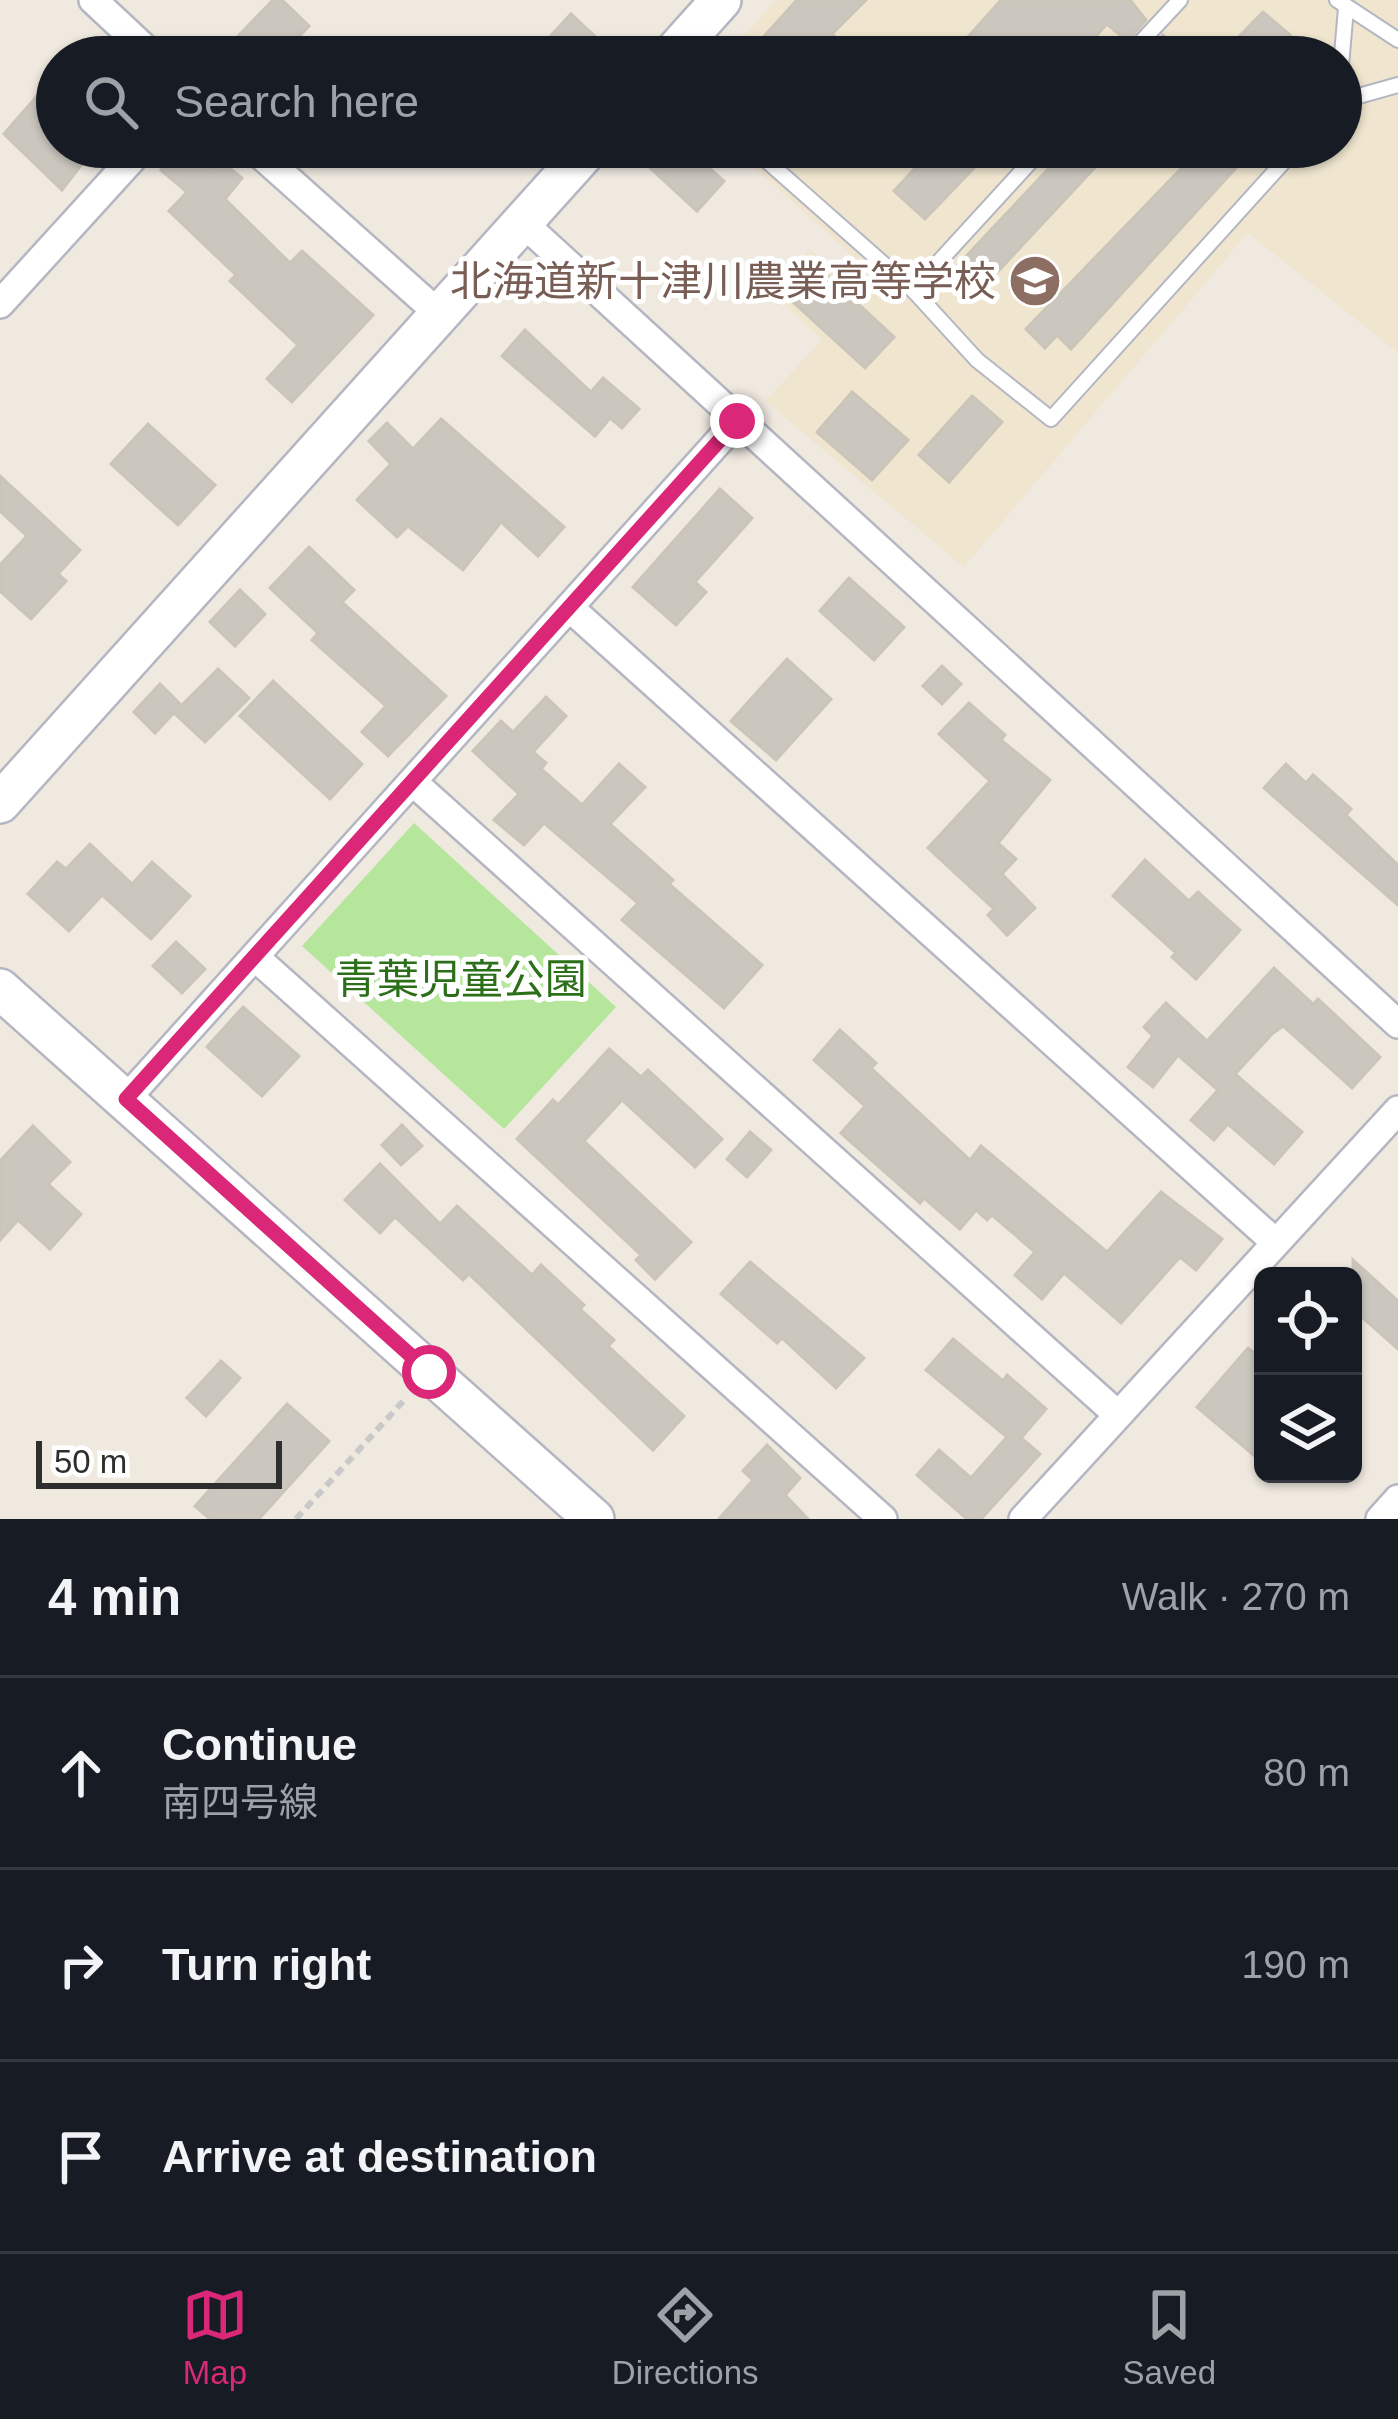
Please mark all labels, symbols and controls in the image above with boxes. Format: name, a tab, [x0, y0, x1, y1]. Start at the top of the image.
search box	[36, 36, 1362, 168]
icon: search	[78, 69, 144, 135]
text: Search here	[174, 76, 419, 127]
school or university icon: 北海道新十津川農業高等学校	[1007, 253, 1063, 309]
place label: 北海道新十津川農業高等学校	[450, 258, 996, 305]
route end	[710, 394, 764, 448]
park label: 青葉児童公園	[335, 956, 587, 1003]
map controls	[1254, 1267, 1362, 1483]
button: locate	[1254, 1267, 1362, 1375]
route start	[402, 1345, 456, 1399]
button: layers	[1254, 1375, 1362, 1483]
scale bar	[36, 1435, 282, 1488]
text: 50 m	[54, 1443, 127, 1480]
text: 4 min	[48, 1569, 181, 1626]
text: Walk · 270 m	[1122, 1575, 1350, 1618]
text: Continue	[162, 1719, 357, 1770]
icon: ahead	[48, 1740, 114, 1806]
text: 80 m	[1263, 1751, 1350, 1794]
text: 南四号線	[162, 1781, 318, 1824]
icon: right	[48, 1932, 114, 1998]
text: Turn right	[162, 1939, 371, 1990]
text: 190 m	[1242, 1943, 1350, 1986]
icon: arrive	[48, 2124, 114, 2190]
text: Arrive at destination	[162, 2131, 597, 2182]
tab: Map	[182, 2282, 248, 2392]
tab: Directions	[612, 2282, 759, 2392]
tab: Saved	[1122, 2282, 1216, 2392]

